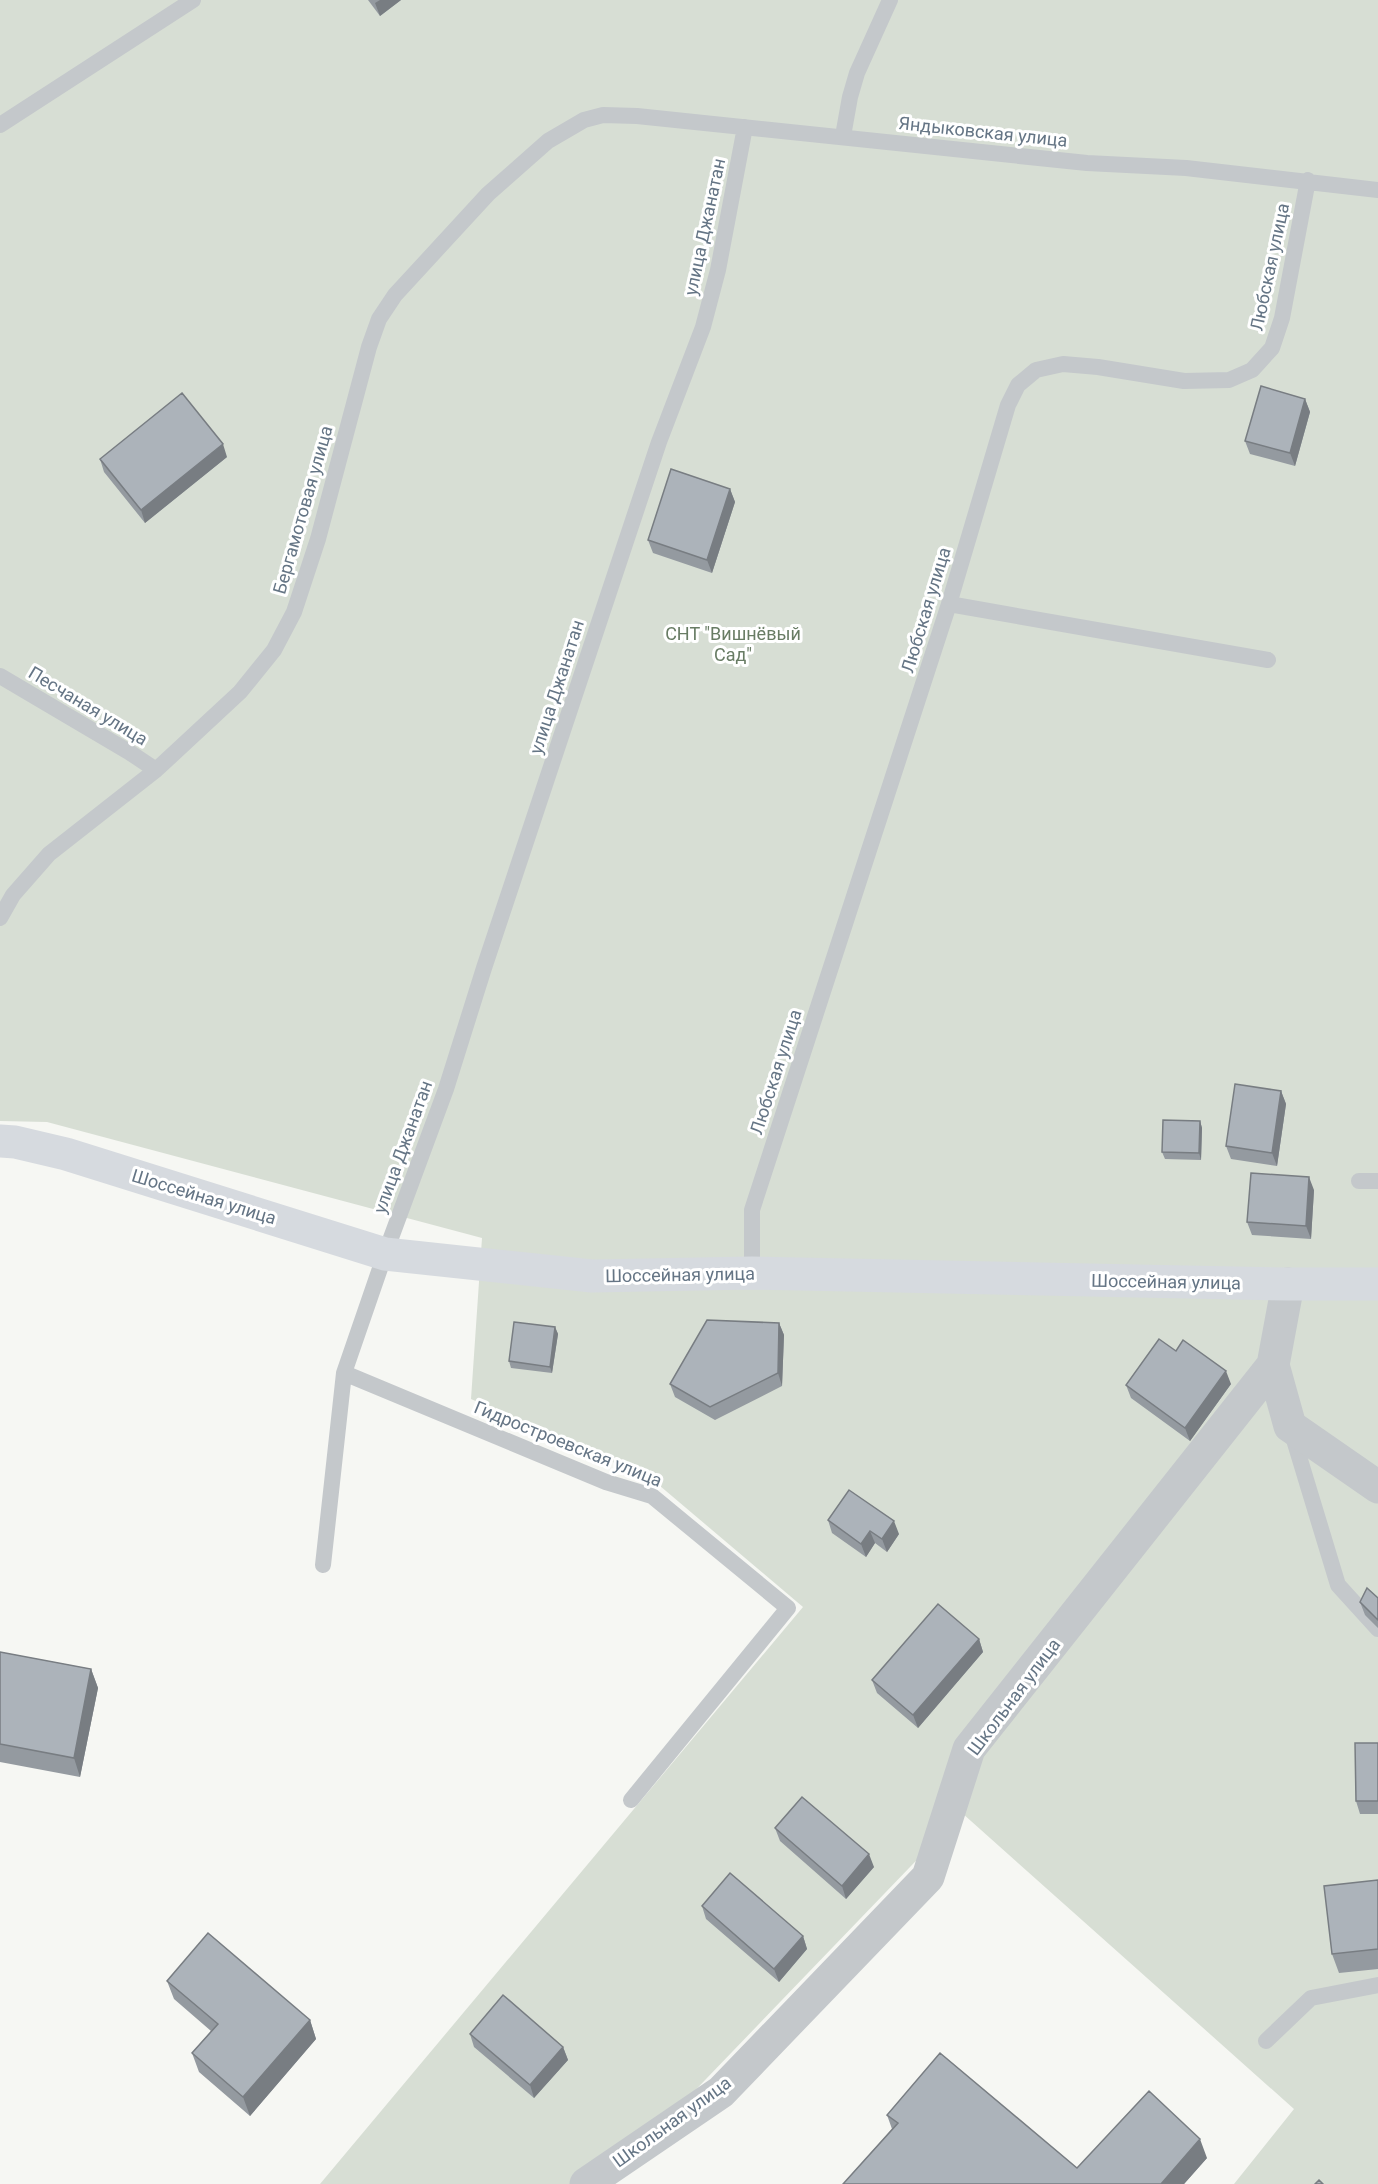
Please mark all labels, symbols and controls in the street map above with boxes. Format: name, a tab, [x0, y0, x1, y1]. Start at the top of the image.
street label: Яндыковская улица	[898, 112, 1068, 151]
street label: улица Джанатан	[680, 156, 729, 297]
street label: Любская улица	[1246, 201, 1293, 333]
street label: Бергамотовая улица	[268, 423, 337, 596]
street label: Любская улица	[896, 545, 955, 675]
street label: улица Джанатан	[525, 617, 588, 757]
park label: СНТ "Вишнёвый Сад"	[665, 623, 801, 665]
street label: Песчаная улица	[25, 662, 152, 749]
street label: Любская улица	[745, 1007, 806, 1137]
street label: улица Джанатан	[369, 1078, 436, 1216]
street label: Шоссейная улица	[129, 1165, 279, 1228]
street label: Шоссейная улица	[605, 1263, 755, 1286]
street label: Шоссейная улица	[1091, 1270, 1241, 1293]
street label: Гидростроевская улица	[471, 1396, 665, 1491]
street label: Школьная улица	[963, 1634, 1064, 1759]
street label: Школьная улица	[609, 2072, 735, 2171]

